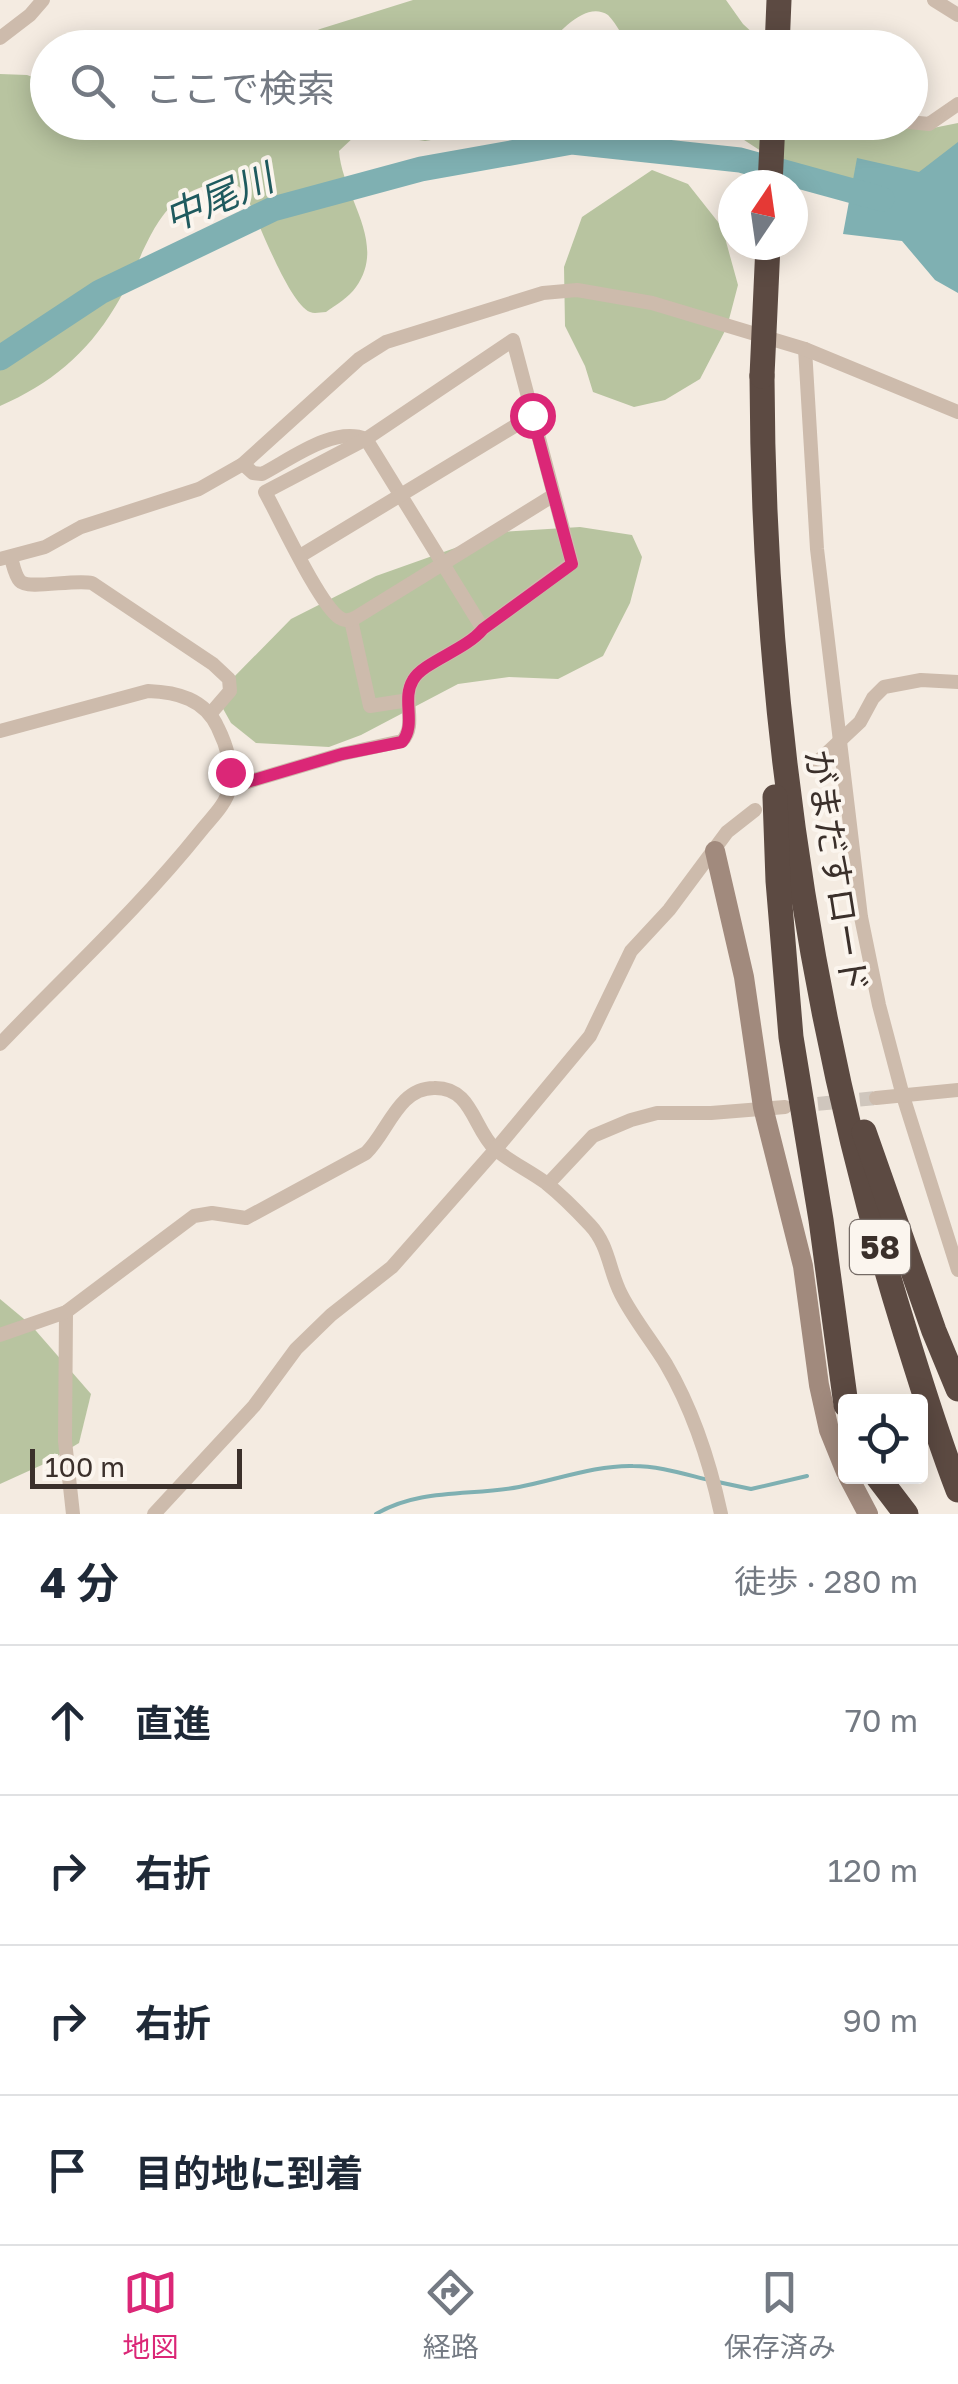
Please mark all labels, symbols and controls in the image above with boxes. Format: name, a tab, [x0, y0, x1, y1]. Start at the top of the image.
search box	[30, 30, 928, 140]
icon: search	[65, 58, 120, 113]
text: ここで検索	[145, 65, 335, 110]
water label: 中尾川	[157, 152, 283, 240]
north arrow	[718, 170, 808, 260]
route start	[510, 393, 556, 439]
street label: がまだすロード	[797, 747, 877, 995]
route end	[208, 750, 254, 796]
road number: 58	[850, 1220, 910, 1274]
map controls	[838, 1394, 928, 1484]
button: locate	[838, 1394, 928, 1484]
scale bar	[30, 1444, 242, 1488]
text: 100 m	[45, 1450, 125, 1483]
text: 4 分	[40, 1557, 119, 1607]
text: 徒歩 · 280 m	[734, 1562, 918, 1600]
icon: ahead	[40, 1693, 95, 1748]
text: 直進	[135, 1700, 211, 1745]
text: 70 m	[845, 1701, 918, 1739]
icon: right	[40, 1843, 95, 1898]
text: 右折	[135, 1850, 211, 1895]
text: 120 m	[828, 1851, 918, 1889]
icon: right	[40, 1993, 95, 2048]
text: 右折	[135, 2000, 211, 2045]
text: 90 m	[842, 2001, 918, 2039]
icon: arrive	[40, 2143, 95, 2198]
text: 目的地に到着	[135, 2150, 363, 2195]
tab: 地図	[122, 2265, 178, 2365]
tab: 経路	[423, 2265, 479, 2365]
tab: 保存済み	[724, 2265, 836, 2365]

